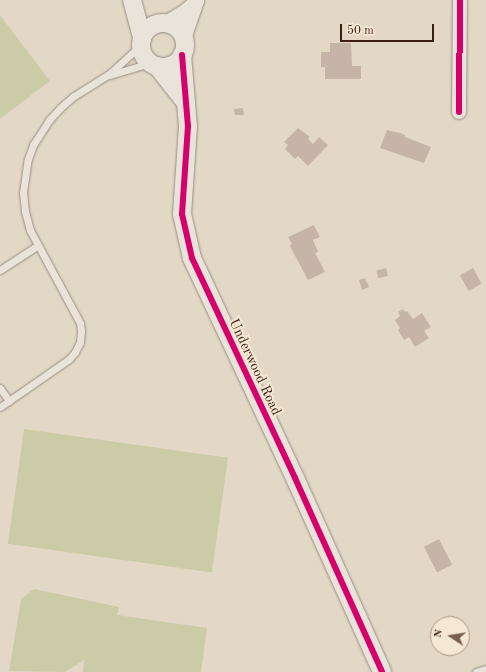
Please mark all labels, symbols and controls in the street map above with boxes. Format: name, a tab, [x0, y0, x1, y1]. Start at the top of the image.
scale bar	[342, 16, 436, 42]
text: 50 m	[347, 25, 374, 37]
street label: Underwood Road	[225, 316, 285, 418]
north arrow	[430, 616, 470, 656]
text: N	[432, 628, 445, 639]

